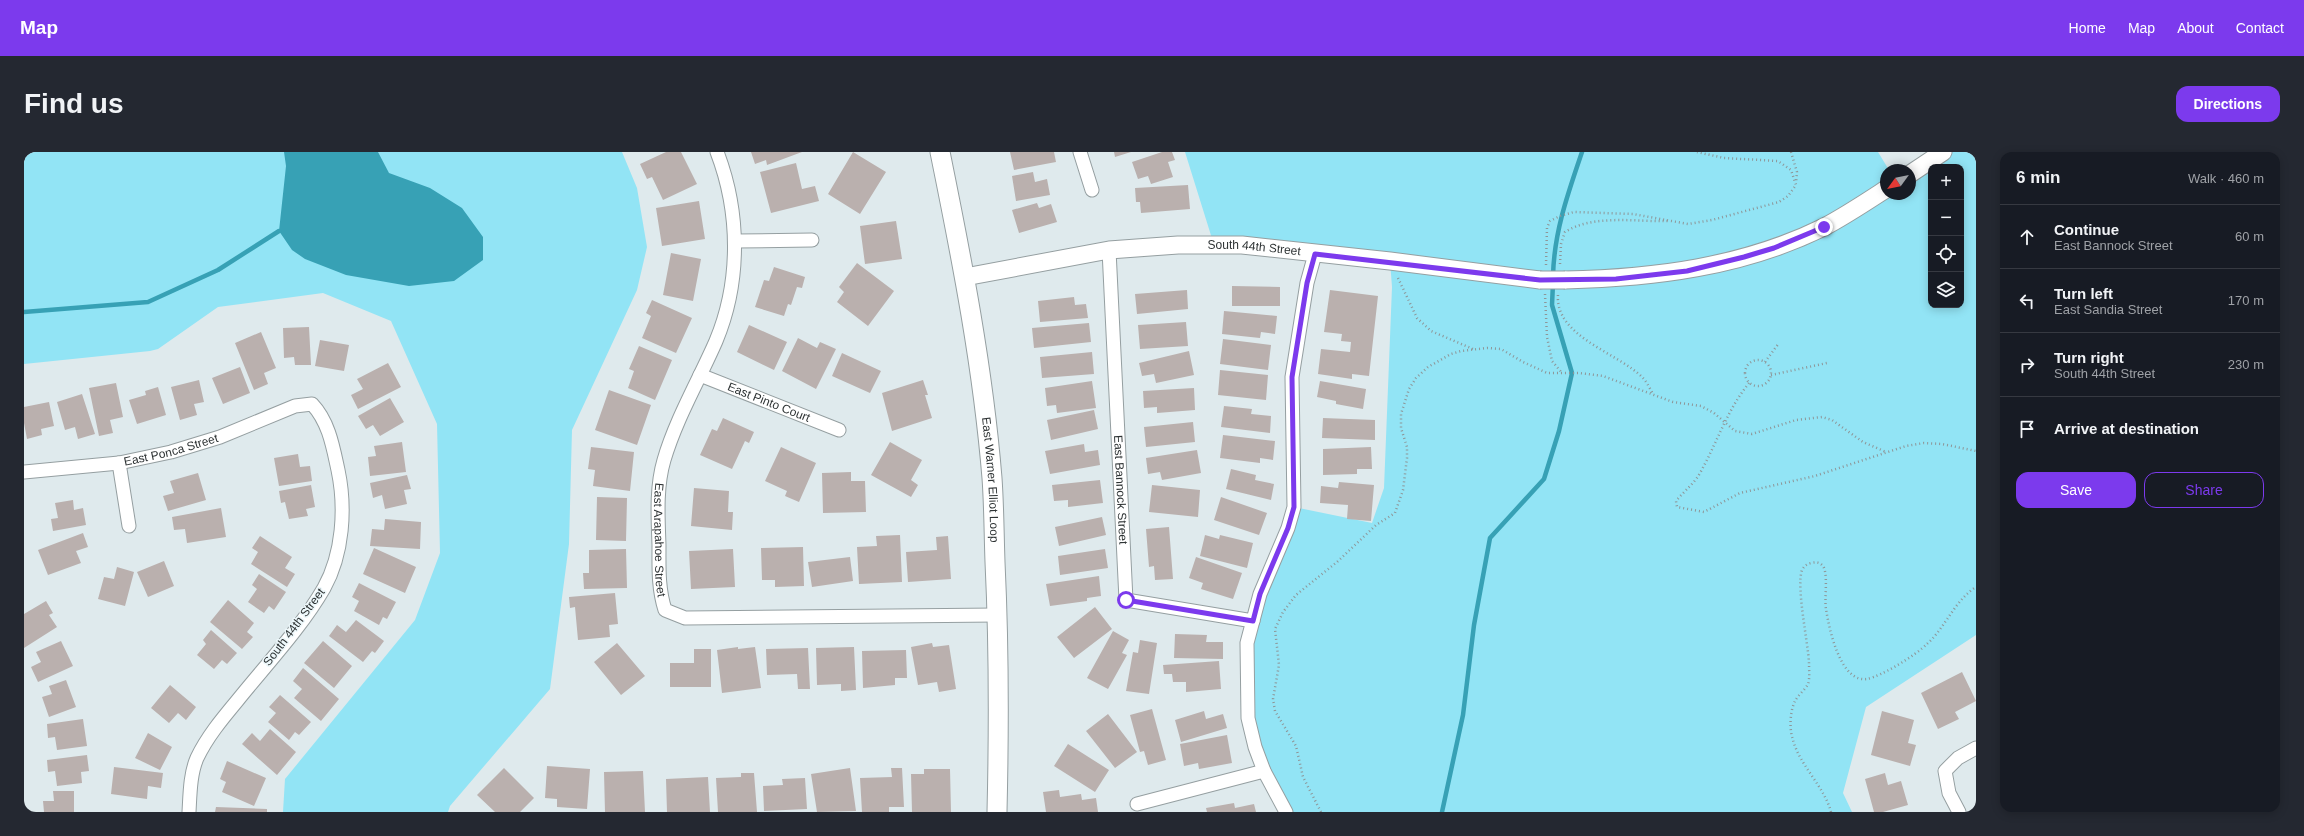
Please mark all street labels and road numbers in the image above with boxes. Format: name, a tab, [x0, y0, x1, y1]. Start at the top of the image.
street label: South 44th Street	[1208, 238, 1302, 258]
street label: East Pinto Court	[726, 380, 813, 425]
street label: East Warner Elliot Loop	[979, 416, 1001, 543]
street label: East Ponca Street	[123, 431, 220, 469]
street label: East Bannock Street	[1111, 435, 1130, 545]
street label: East Arapahoe Street	[651, 482, 669, 599]
street label: South 44th Street	[260, 585, 328, 669]

